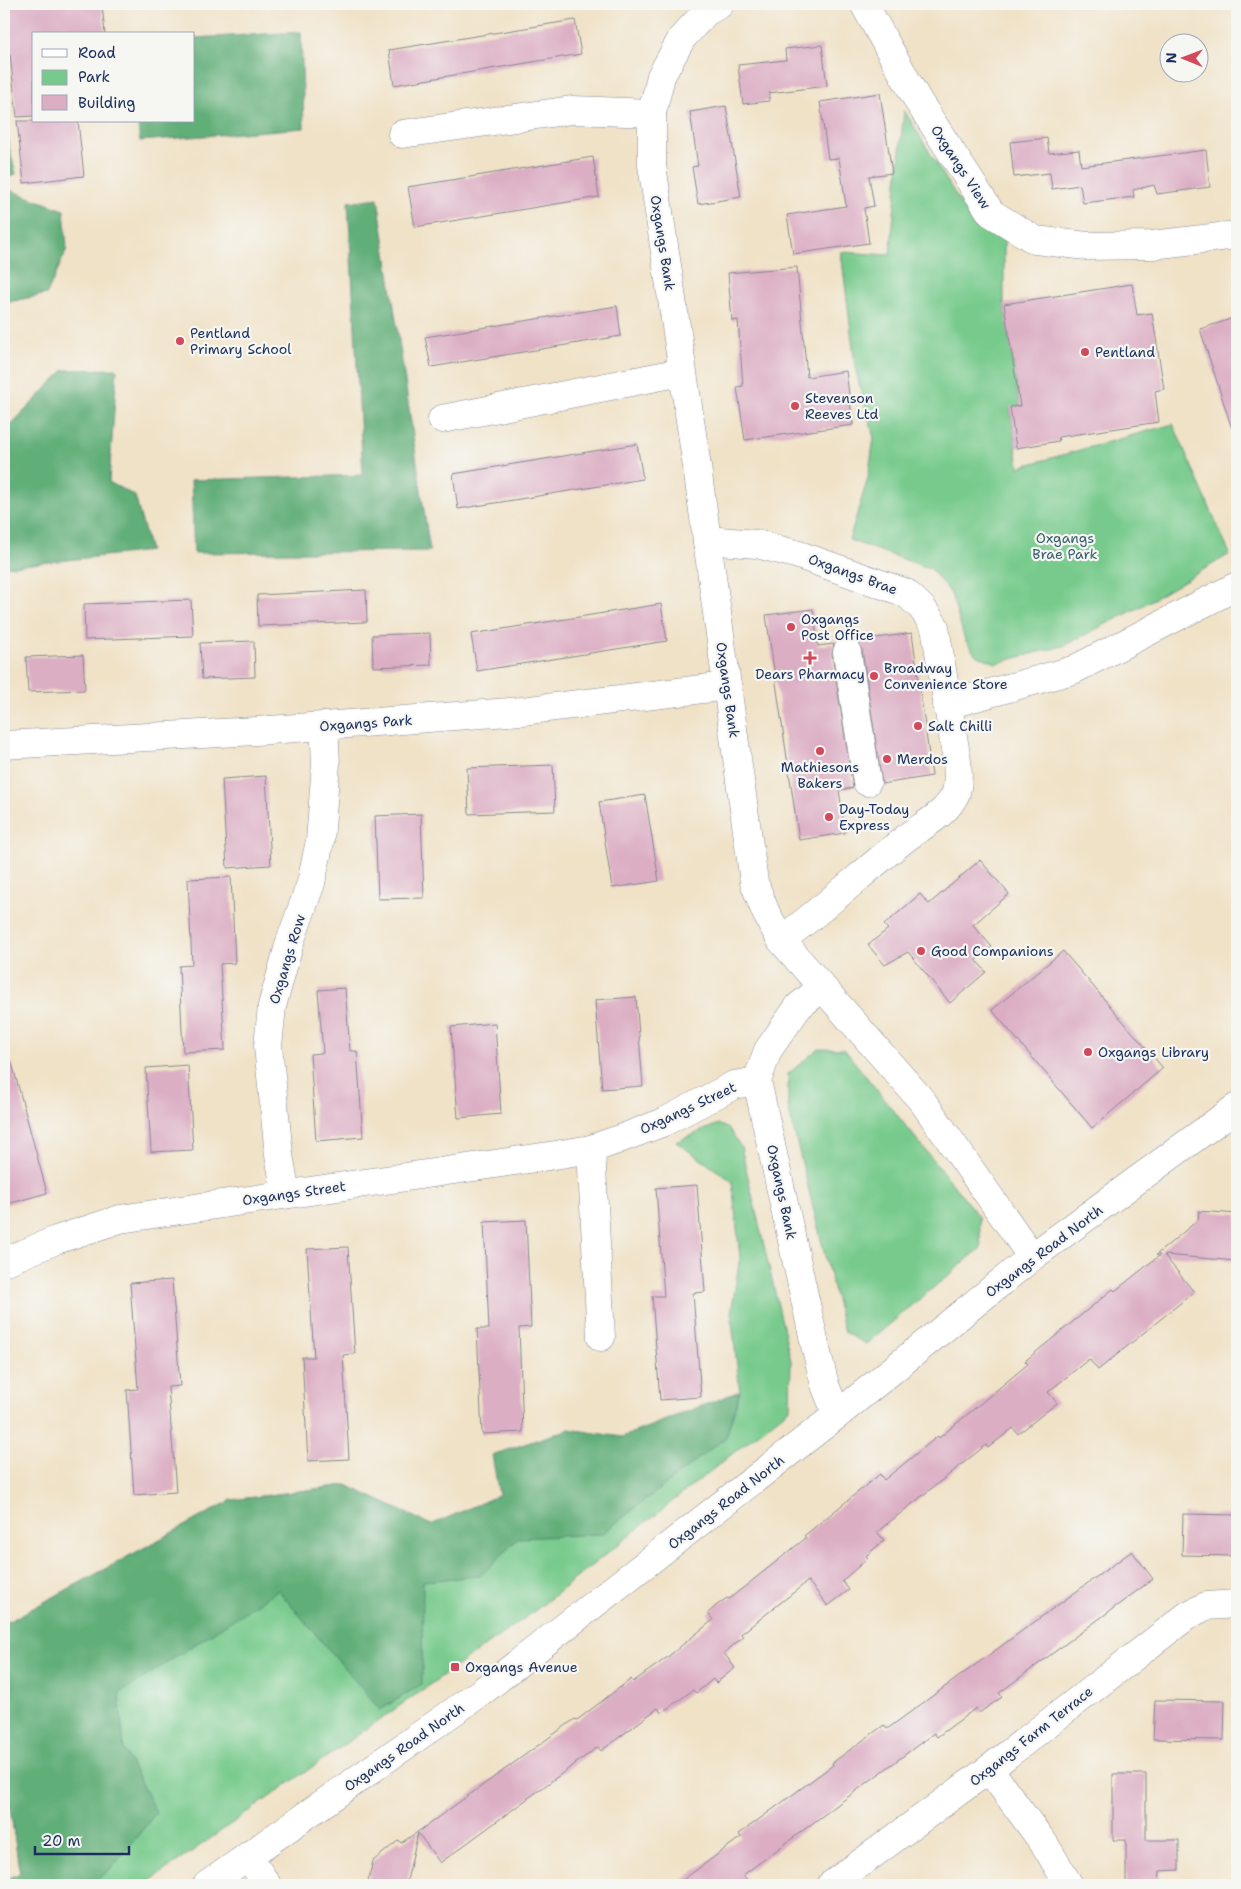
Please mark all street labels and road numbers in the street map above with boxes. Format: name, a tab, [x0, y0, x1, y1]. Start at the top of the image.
street label: Oxgangs View	[927, 122, 995, 212]
street label: Oxgangs Bank	[647, 194, 679, 292]
street label: Oxgangs Brae	[806, 550, 900, 599]
street label: Oxgangs Bank	[712, 641, 744, 739]
street label: Oxgangs Park	[319, 711, 413, 735]
street label: Oxgangs Row	[265, 912, 309, 1006]
street label: Oxgangs Street	[637, 1078, 739, 1138]
street label: Oxgangs Bank	[763, 1143, 801, 1241]
street label: Oxgangs Street	[241, 1177, 347, 1209]
street label: Oxgangs Road North	[982, 1201, 1106, 1301]
street label: Oxgangs Road North	[664, 1451, 788, 1553]
street label: Oxgangs Farm Terrace	[966, 1682, 1096, 1790]
street label: Oxgangs Road North	[340, 1699, 468, 1795]

